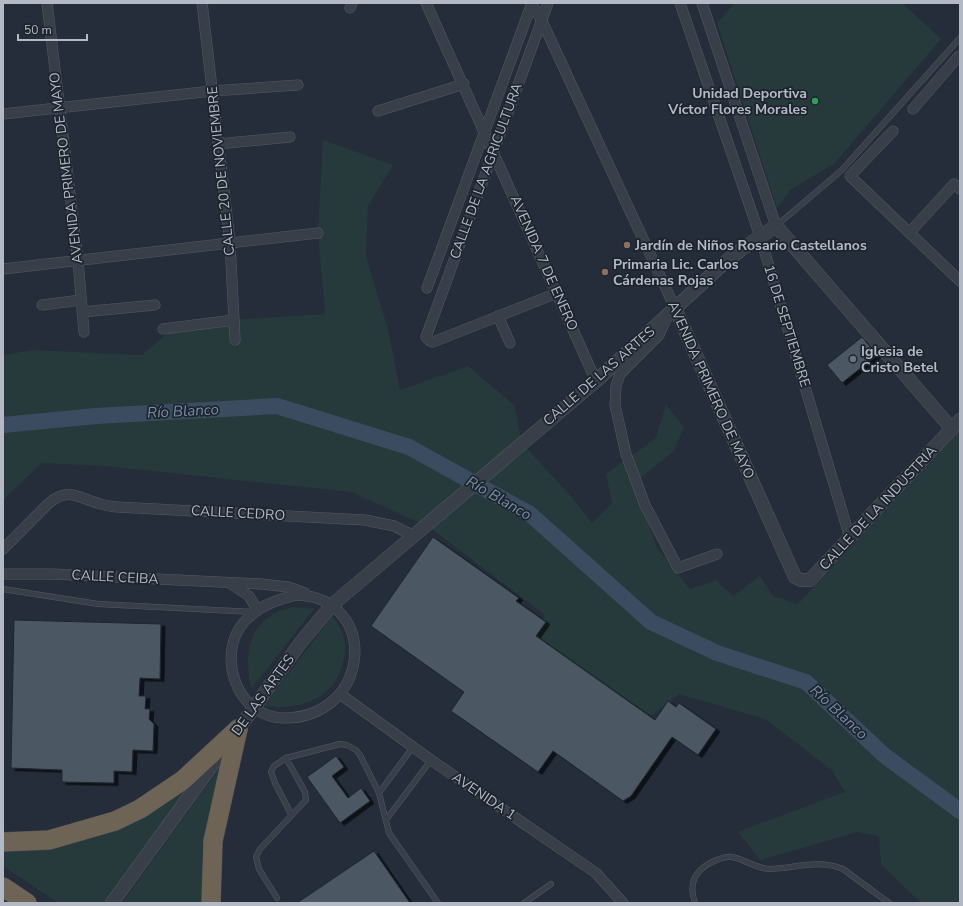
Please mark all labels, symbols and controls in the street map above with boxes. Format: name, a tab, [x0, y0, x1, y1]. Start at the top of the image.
scale bar	[18, 16, 87, 42]
text: 50 m	[24, 22, 52, 38]
street label: AVENIDA PRIMERO DE MAYO	[45, 71, 87, 265]
street label: CALLE DE LA AGRICULTURA	[445, 80, 527, 262]
place label: Unidad Deportiva Víctor Flores Morales	[667, 84, 807, 119]
street label: CALLE 20 DE NOVIEMBRE	[203, 85, 239, 257]
marker: Unidad Deportiva Víctor Flores Morales	[810, 96, 820, 106]
street label: AVENIDA 7 DE ENERO	[506, 192, 582, 334]
place label: Jardín de Niños Rosario Castellanos	[634, 236, 867, 255]
marker: Jardín de Niños Rosario Castellanos	[622, 240, 632, 250]
place label: Primaria Lic. Carlos Cárdenas Rojas	[613, 255, 739, 290]
street label: 16 DE SEPTIEMBRE	[759, 262, 815, 390]
marker: Primaria Lic. Carlos Cárdenas Rojas	[600, 267, 610, 277]
street label: AVENIDA PRIMERO DE MAYO	[663, 298, 759, 482]
street label: CALLE DE LAS ARTES	[539, 322, 659, 430]
place label: Iglesia de Cristo Betel	[861, 342, 939, 377]
marker: Iglesia de Cristo Betel	[848, 354, 858, 364]
water label: Río Blanco	[147, 399, 219, 423]
street label: CALLE DE LA INDUSTRIA	[815, 442, 941, 574]
water label: Río Blanco	[463, 471, 535, 525]
street label: CALLE CEDRO	[190, 501, 286, 525]
street label: CALLE CEIBA	[71, 565, 159, 589]
street label: DE LAS ARTES	[227, 650, 299, 739]
water label: Río Blanco	[806, 680, 872, 744]
street label: AVENIDA 1	[448, 768, 520, 824]

